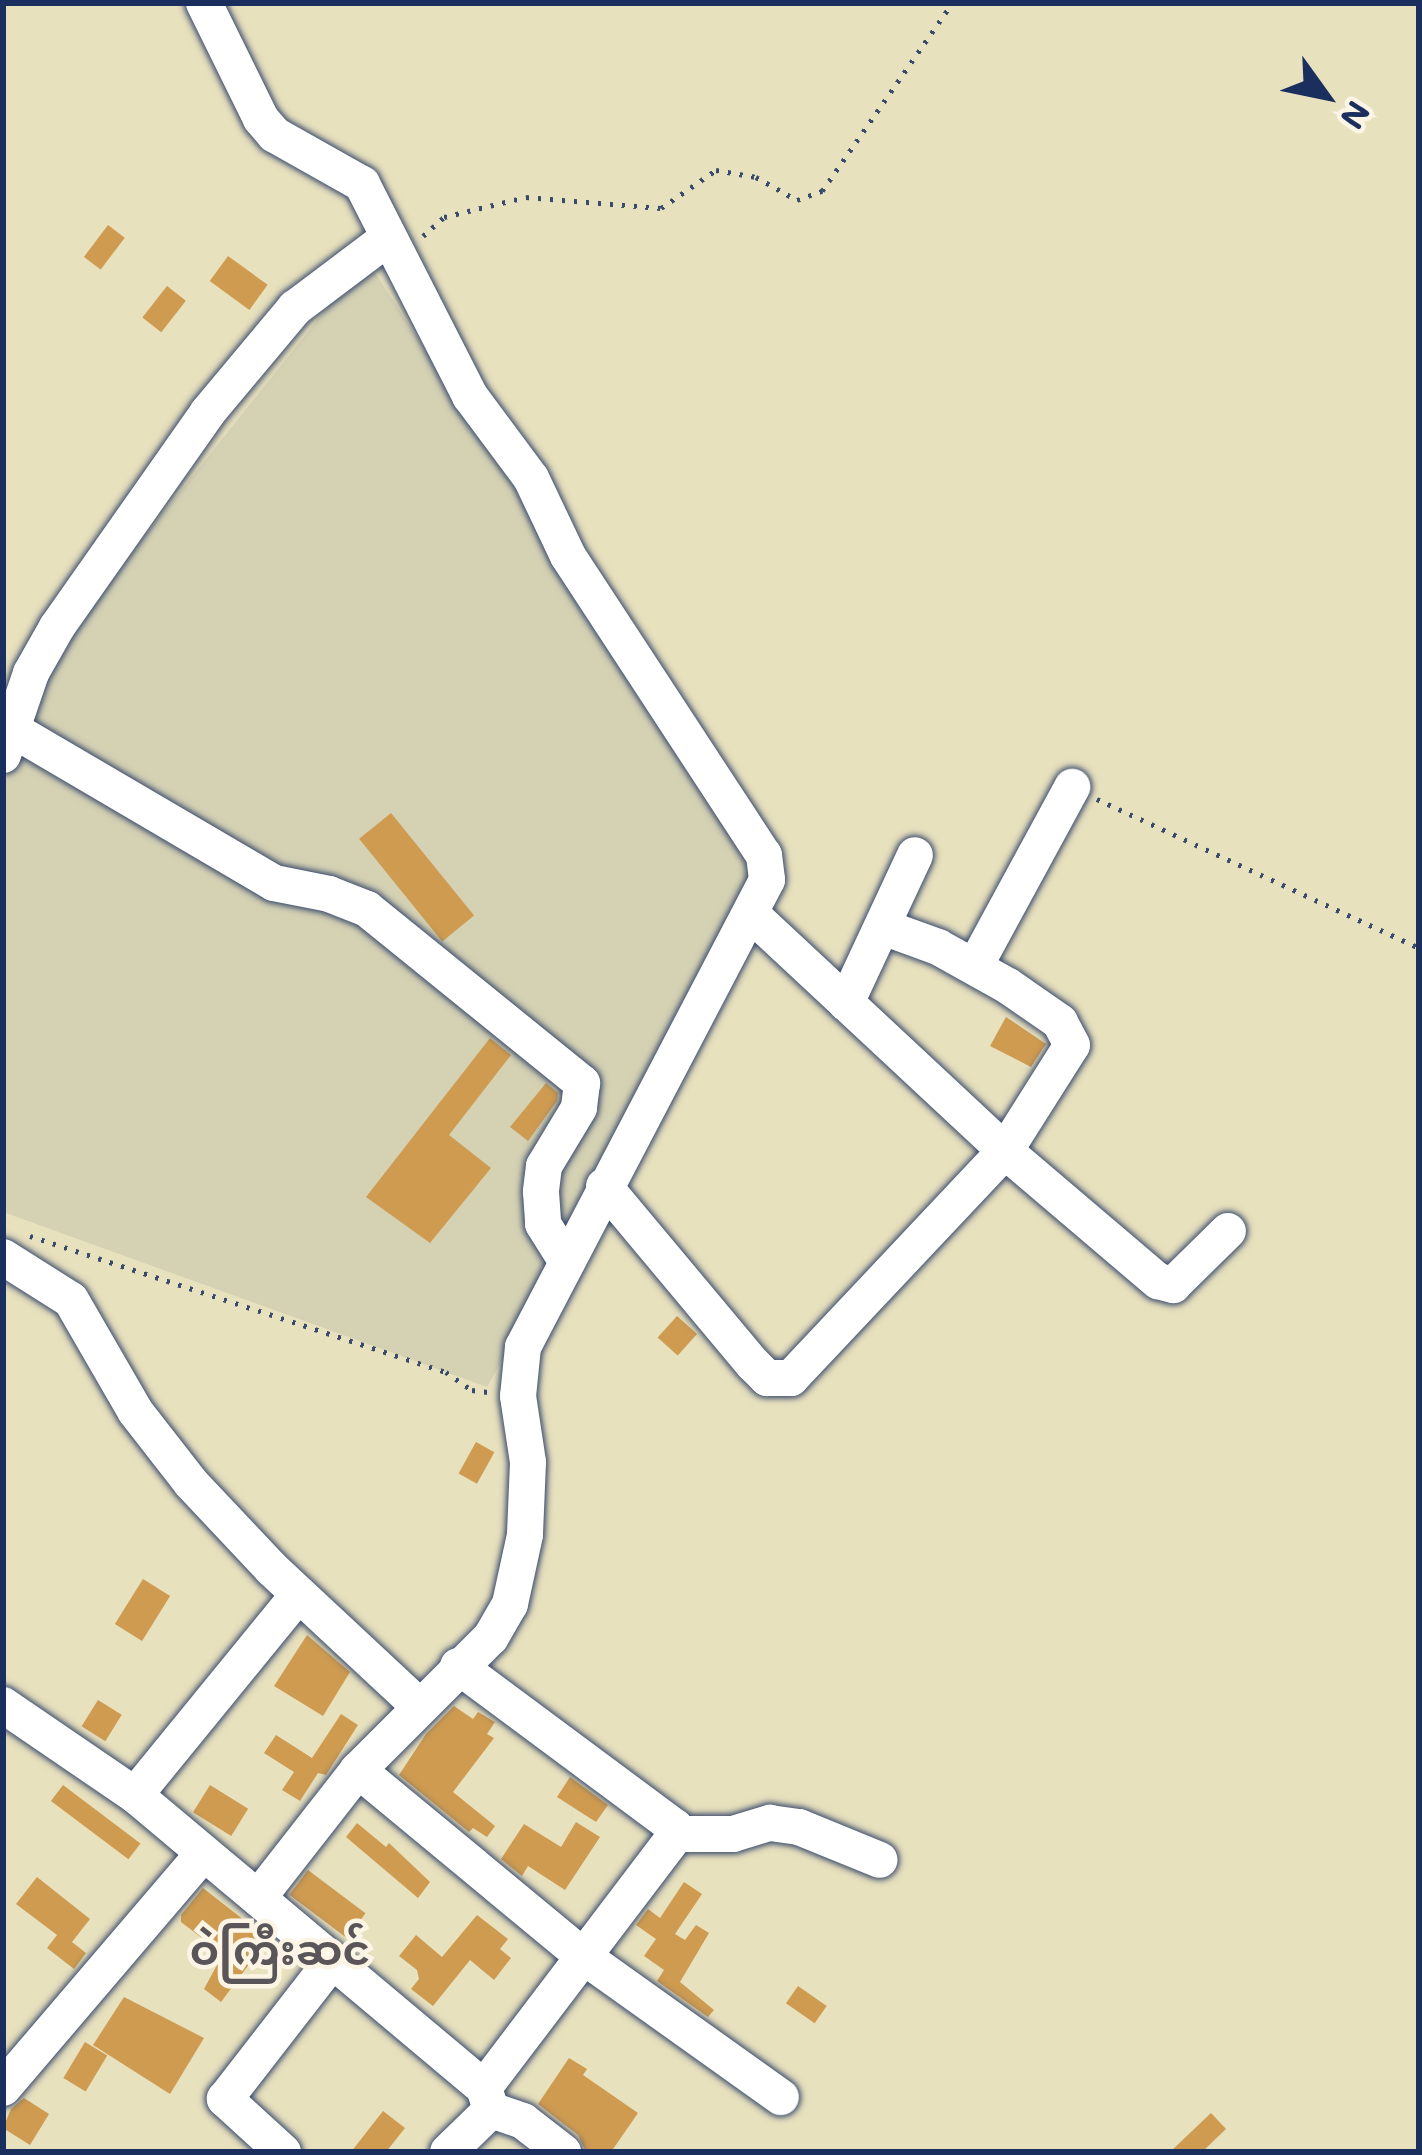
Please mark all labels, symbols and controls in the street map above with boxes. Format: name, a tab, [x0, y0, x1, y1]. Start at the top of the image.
north arrow	[1266, 36, 1386, 156]
text: N	[1332, 94, 1381, 138]
district label: ဝဲကြီးဆင်	[190, 1924, 370, 1974]

